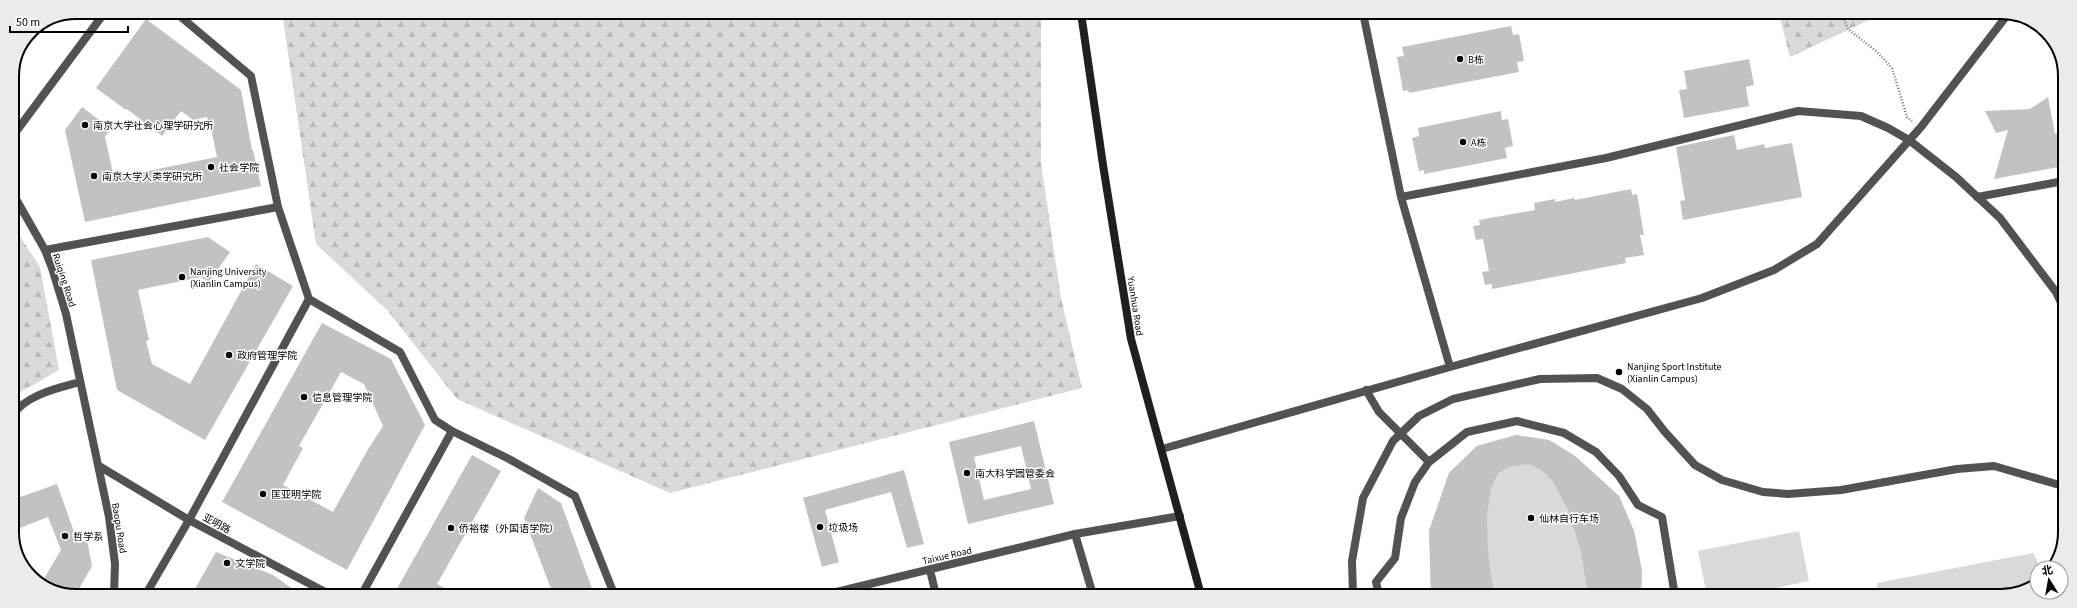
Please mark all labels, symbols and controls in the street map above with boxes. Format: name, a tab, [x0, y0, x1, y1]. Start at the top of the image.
scale bar	[10, 8, 128, 34]
text: 50 m	[16, 14, 40, 31]
place label: B栋	[1468, 53, 1484, 67]
marker: B栋	[1455, 54, 1465, 64]
place label: 南京大学社会心理学研究所	[93, 119, 213, 133]
marker: 南京大学社会心理学研究所	[80, 120, 90, 130]
place label: A栋	[1471, 136, 1486, 150]
marker: A栋	[1458, 137, 1468, 147]
place label: 社会学院	[219, 161, 259, 175]
marker: 社会学院	[206, 162, 216, 172]
place label: 南京大学人类学研究所	[102, 170, 202, 184]
marker: 南京大学人类学研究所	[89, 171, 99, 181]
street label: Ruiqing Road	[49, 252, 79, 309]
place label: Nanjing University (Xianlin Campus)	[190, 265, 267, 291]
marker: Nanjing University (Xianlin Campus)	[177, 272, 187, 282]
street label: Yuanhua Road	[1123, 275, 1147, 337]
place label: 政府管理学院	[237, 349, 297, 363]
marker: 政府管理学院	[224, 350, 234, 360]
place label: Nanjing Sport Institute (Xianlin Campus)	[1627, 360, 1722, 386]
marker: Nanjing Sport Institute (Xianlin Campus)	[1614, 367, 1624, 377]
place label: 信息管理学院	[312, 391, 372, 405]
marker: 信息管理学院	[299, 392, 309, 402]
place label: 南大科学园管委会	[975, 467, 1055, 481]
marker: 南大科学园管委会	[962, 468, 972, 478]
place label: 匡亚明学院	[271, 488, 321, 502]
marker: 匡亚明学院	[258, 489, 268, 499]
street label: Baopu Road	[108, 502, 130, 554]
street label: 亚明路	[200, 511, 233, 537]
place label: 仙林自行车场	[1539, 512, 1599, 526]
marker: 仙林自行车场	[1526, 513, 1536, 523]
place label: 垃圾场	[828, 521, 858, 535]
place label: 侨裕楼（外国语学院）	[458, 522, 559, 536]
marker: 垃圾场	[815, 522, 825, 532]
marker: 侨裕楼（外国语学院）	[446, 523, 456, 533]
place label: 哲学系	[73, 530, 103, 544]
marker: 哲学系	[60, 531, 70, 541]
street label: Taixue Road	[921, 543, 973, 568]
place label: 文学院	[235, 557, 265, 571]
marker: 文学院	[222, 558, 232, 568]
north arrow	[2029, 560, 2069, 600]
text: 北	[2040, 562, 2054, 579]

